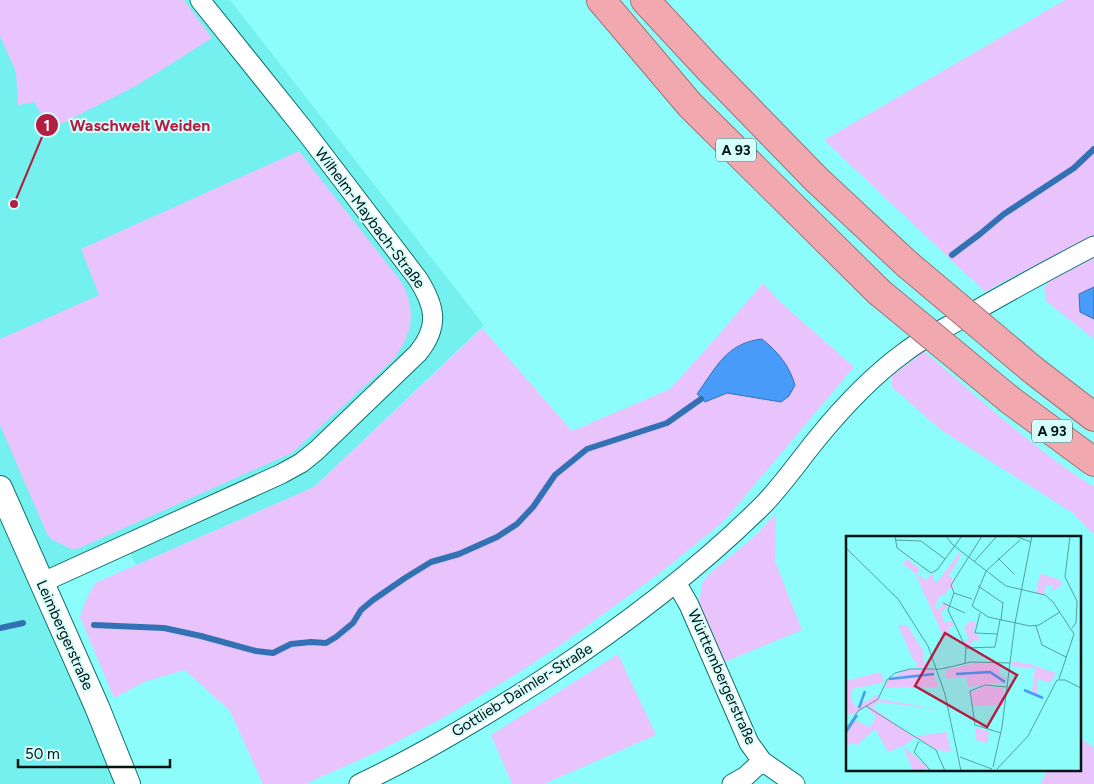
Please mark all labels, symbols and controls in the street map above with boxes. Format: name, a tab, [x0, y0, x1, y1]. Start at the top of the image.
callout: Waschwelt Weiden	[34, 110, 220, 141]
text: Waschwelt Weiden	[70, 116, 210, 135]
text: 1	[44, 117, 50, 135]
road number: A 93	[716, 138, 756, 162]
street label: Wilhelm-Maybach-Straße	[311, 144, 429, 292]
road number: A 93	[1032, 420, 1072, 442]
inset map	[846, 536, 1082, 772]
street label: Leimbergerstraße	[33, 577, 97, 693]
street label: Württembergerstraße	[684, 607, 760, 747]
street label: Gottlieb-Daimler-Straße	[448, 639, 596, 741]
scale bar	[18, 736, 170, 768]
text: 50 m	[25, 745, 60, 763]

